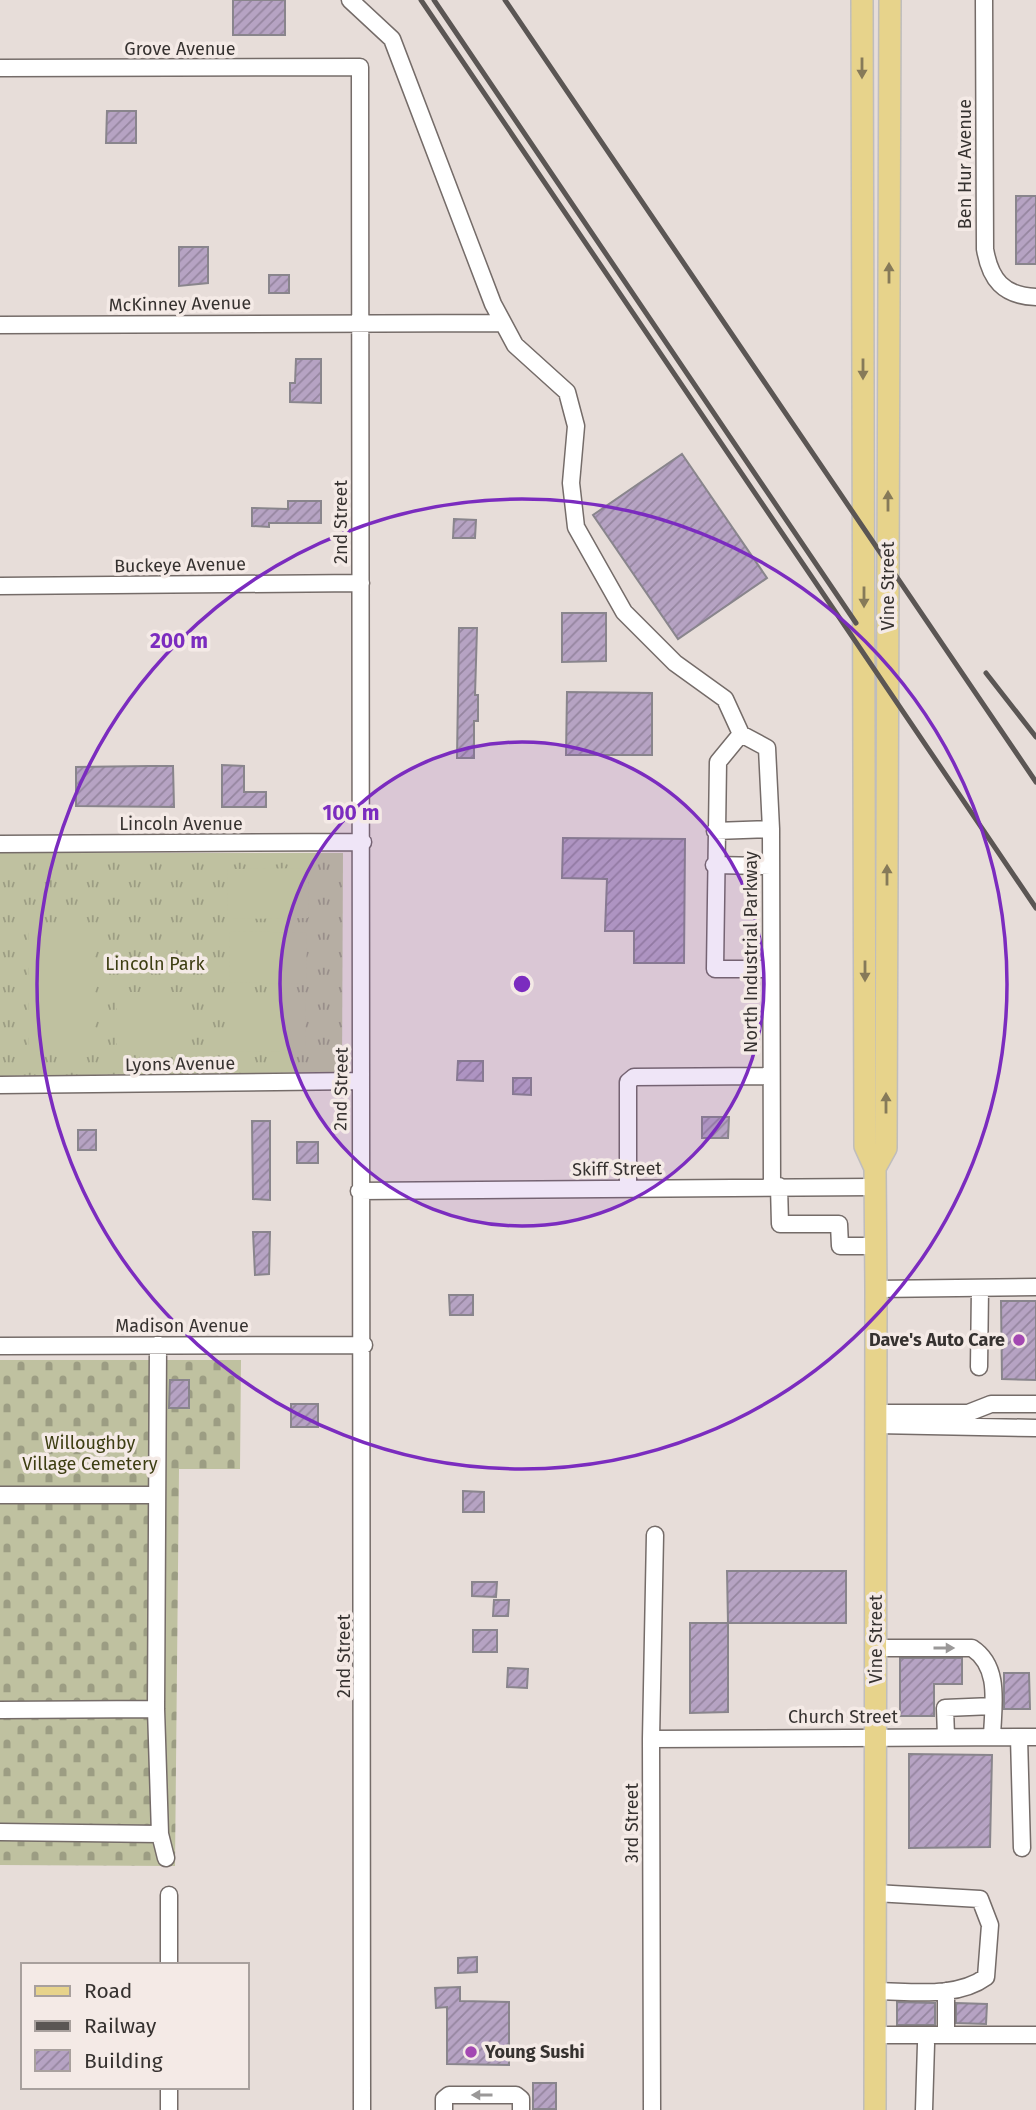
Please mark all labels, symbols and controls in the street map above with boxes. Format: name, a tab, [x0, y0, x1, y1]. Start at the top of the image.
street label: Grove Avenue	[124, 38, 236, 60]
one-way arrow	[856, 57, 868, 79]
street label: Ben Hur Avenue	[954, 99, 976, 229]
one-way arrow	[883, 262, 895, 284]
street label: McKinney Avenue	[109, 292, 251, 316]
one-way arrow	[857, 358, 869, 380]
street label: 2nd Street	[330, 480, 352, 564]
one-way arrow	[883, 490, 894, 512]
street label: Vine Street	[877, 541, 899, 631]
street label: Buckeye Avenue	[114, 553, 246, 577]
one-way arrow	[858, 586, 870, 608]
text: 200 m	[150, 628, 208, 654]
text: 100 m	[322, 800, 380, 826]
street label: Lincoln Avenue	[119, 813, 243, 835]
street label: North Industrial Parkway	[740, 851, 762, 1053]
one-way arrow	[881, 864, 893, 886]
park label: Lincoln Park	[105, 953, 205, 975]
one-way arrow	[859, 960, 871, 982]
centre of rings	[510, 972, 534, 996]
street label: 2nd Street	[329, 1046, 353, 1131]
street label: Lyons Avenue	[125, 1052, 235, 1076]
one-way arrow	[880, 1092, 892, 1114]
street label: Skiff Street	[572, 1157, 663, 1181]
street label: Madison Avenue	[115, 1315, 249, 1337]
place label: Dave's Auto Care	[869, 1329, 1005, 1351]
marker: Dave's Auto Care	[1011, 1332, 1027, 1348]
park label: Willoughby Village Cemetery	[22, 1432, 158, 1475]
street label: Vine Street	[865, 1594, 887, 1684]
street label: 2nd Street	[333, 1614, 355, 1698]
one-way arrow	[933, 1642, 955, 1654]
street label: Church Street	[788, 1706, 899, 1728]
street label: 3rd Street	[621, 1783, 643, 1863]
legend	[21, 1963, 248, 2089]
text: Road	[84, 1978, 132, 2004]
text: Railway	[84, 2013, 157, 2039]
place label: Young Sushi	[484, 2041, 585, 2063]
marker: Young Sushi	[463, 2044, 479, 2060]
text: Building	[84, 2048, 163, 2074]
one-way arrow	[471, 2089, 493, 2101]

